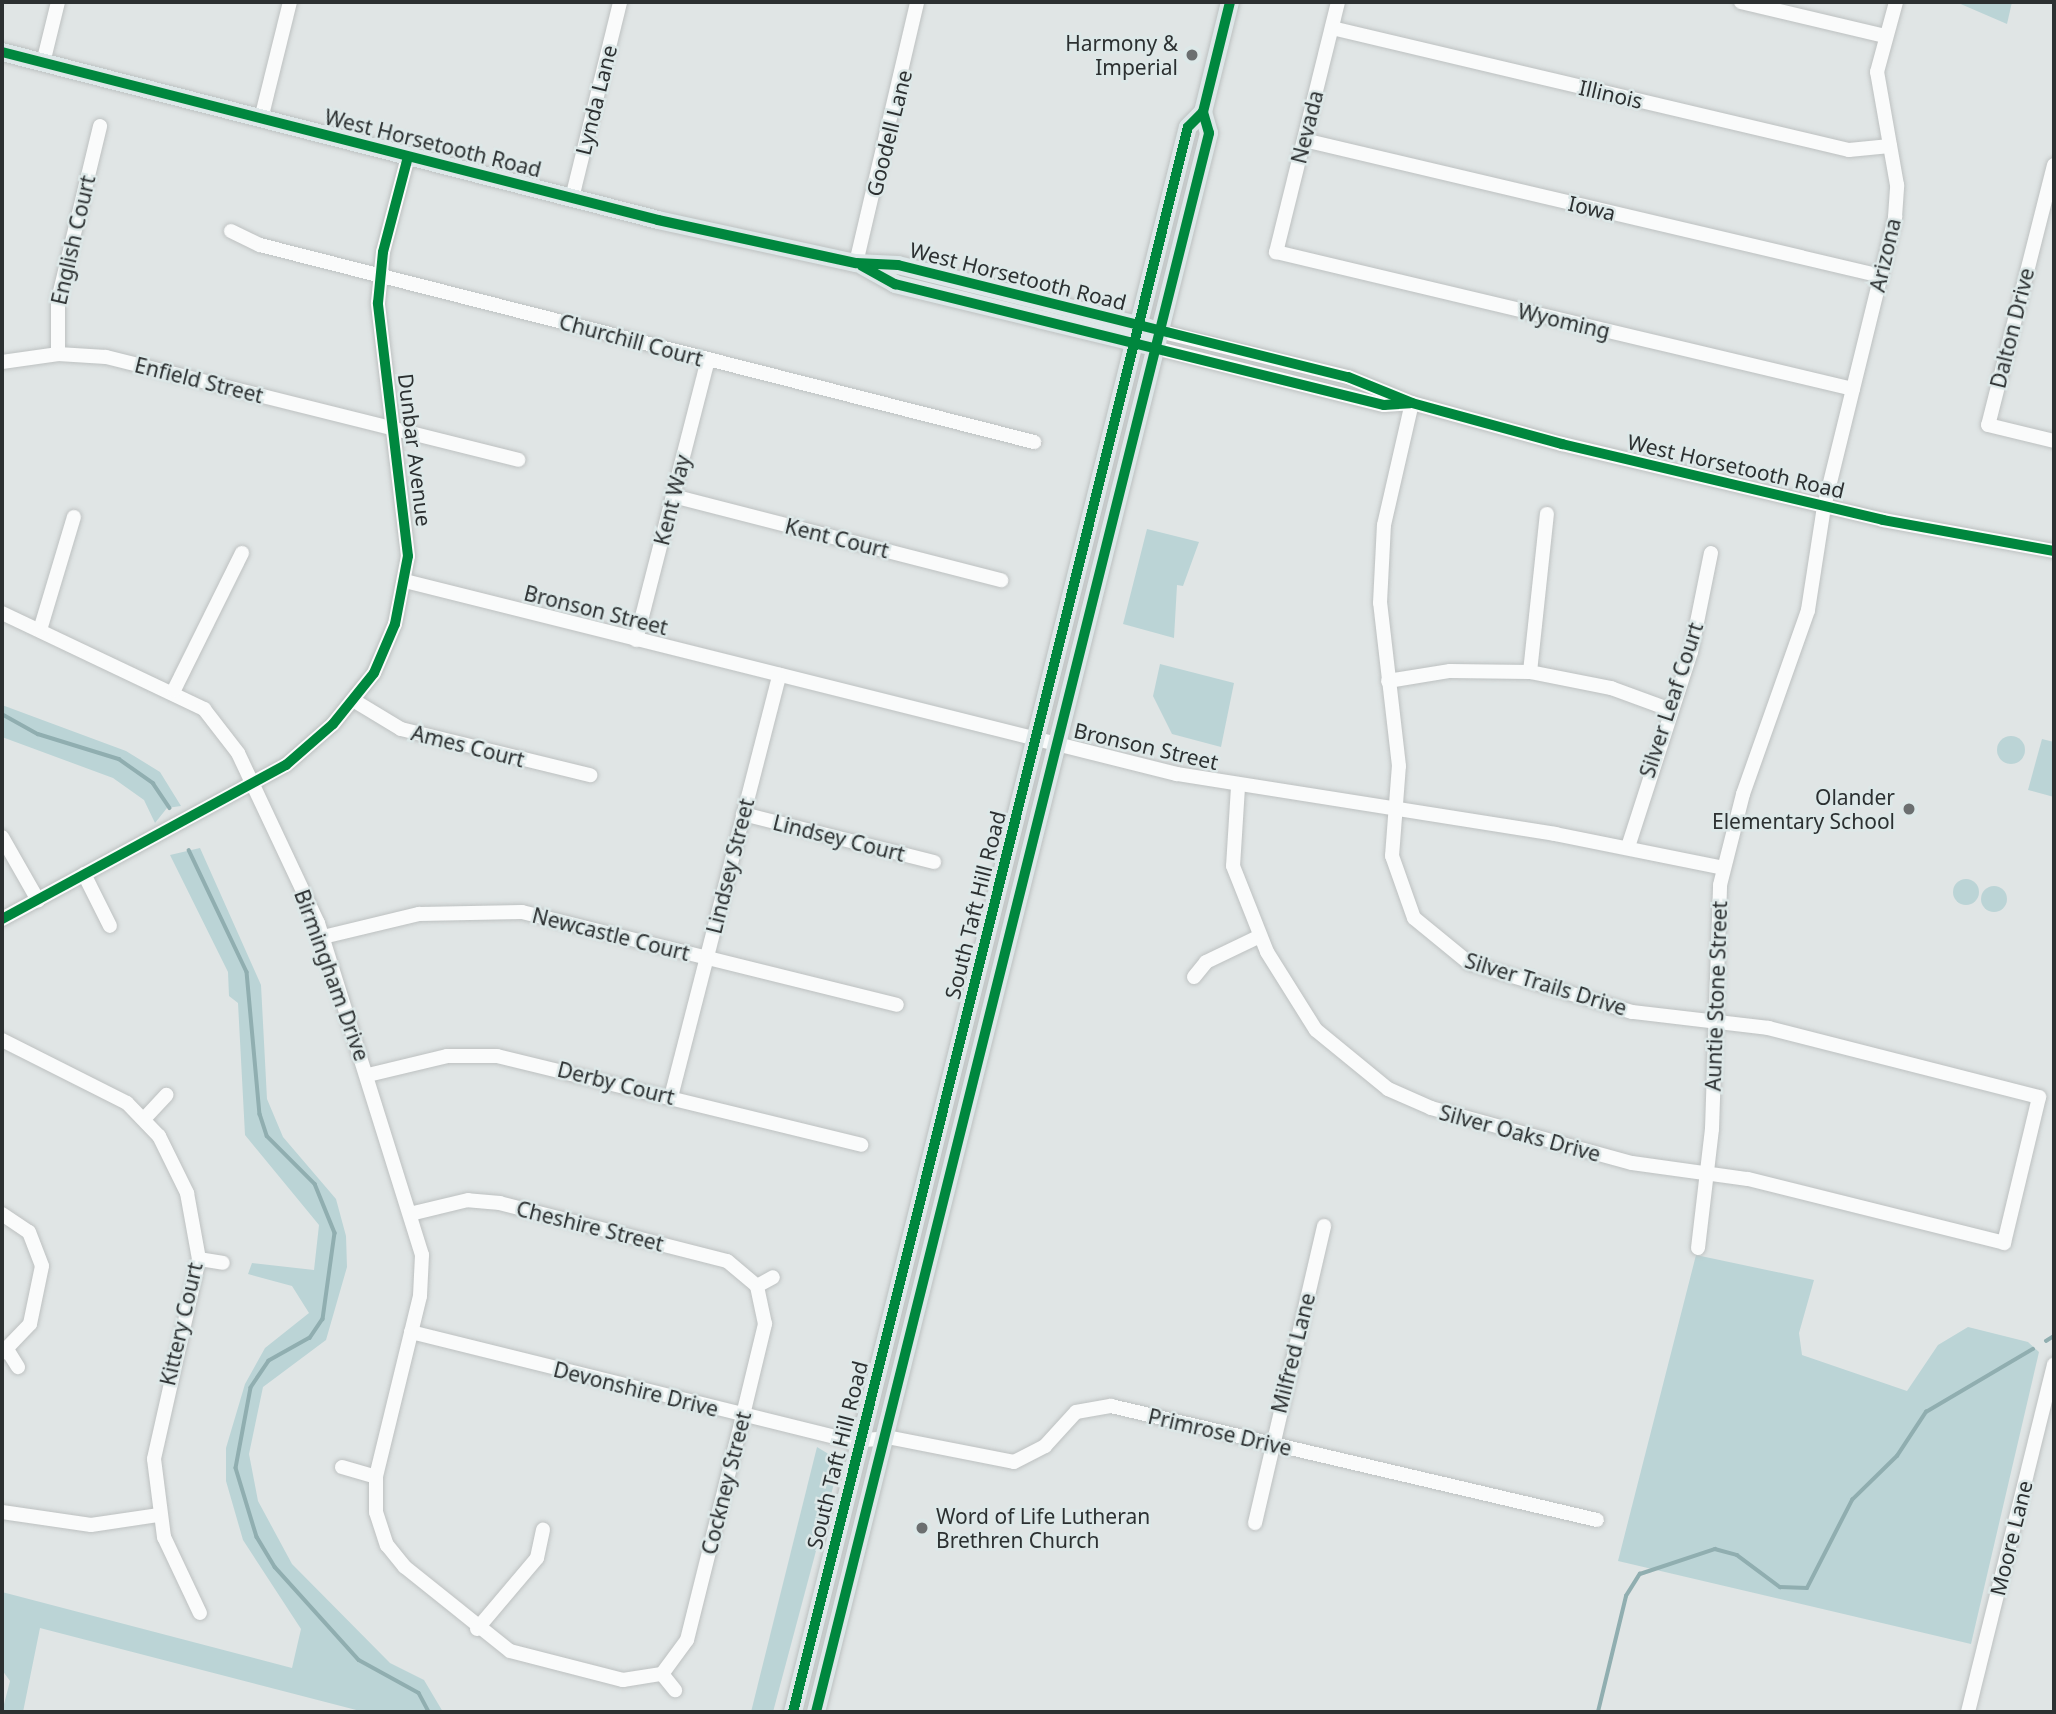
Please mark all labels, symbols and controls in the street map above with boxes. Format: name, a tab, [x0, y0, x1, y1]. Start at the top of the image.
place label: Harmony & Imperial	[1065, 30, 1178, 80]
street label: Lynda Lane	[570, 42, 622, 158]
marker: Harmony & Imperial	[1184, 47, 1200, 63]
street label: Goodell Lane	[861, 67, 917, 199]
street label: Illinois	[1577, 74, 1645, 114]
street label: Nevada	[1286, 88, 1328, 166]
street label: West Horsetooth Road	[322, 104, 544, 182]
street label: English Court	[46, 173, 100, 307]
street label: Iowa	[1566, 190, 1618, 226]
street label: Arizona	[1864, 216, 1906, 294]
street label: West Horsetooth Road	[907, 237, 1129, 315]
street label: Dalton Drive	[1985, 265, 2039, 391]
street label: Wyoming	[1515, 298, 1613, 344]
street label: Churchill Court	[557, 309, 705, 371]
street label: Enfield Street	[132, 352, 266, 408]
street label: Dunbar Avenue	[393, 372, 437, 528]
street label: West Horsetooth Road	[1625, 429, 1847, 503]
street label: Kent Way	[649, 452, 695, 548]
street label: Kent Court	[782, 513, 892, 563]
street label: Bronson Street	[521, 580, 671, 640]
street label: Silver Leaf Court	[1634, 619, 1708, 781]
street label: Bronson Street	[1071, 717, 1221, 775]
street label: Ames Court	[409, 720, 527, 772]
place label: Olander Elementary School	[1712, 784, 1895, 834]
street label: Lindsey Street	[701, 796, 759, 936]
marker: Olander Elementary School	[1901, 801, 1917, 817]
street label: South Taft Hill Road	[939, 808, 1011, 1002]
street label: Lindsey Court	[770, 809, 908, 867]
street label: Birmingham Drive	[289, 886, 375, 1064]
street label: Auntie Stone Street	[1700, 900, 1732, 1092]
street label: Newcastle Court	[530, 902, 692, 966]
street label: Silver Trails Drive	[1462, 947, 1630, 1021]
street label: Derby Court	[555, 1056, 677, 1110]
street label: Silver Oaks Drive	[1437, 1099, 1603, 1167]
street label: Cheshire Street	[514, 1196, 666, 1256]
street label: Kittery Court	[155, 1260, 207, 1388]
street label: Milfred Lane	[1266, 1290, 1320, 1416]
street label: Devonshire Drive	[551, 1356, 721, 1422]
street label: South Taft Hill Road	[801, 1358, 873, 1552]
street label: Primrose Drive	[1146, 1403, 1294, 1461]
street label: Cockney Street	[696, 1409, 756, 1557]
street label: Moore Lane	[1985, 1478, 2037, 1598]
place label: Word of Life Lutheran Brethren Church	[936, 1503, 1150, 1553]
marker: Word of Life Lutheran Brethren Church	[914, 1520, 930, 1536]

